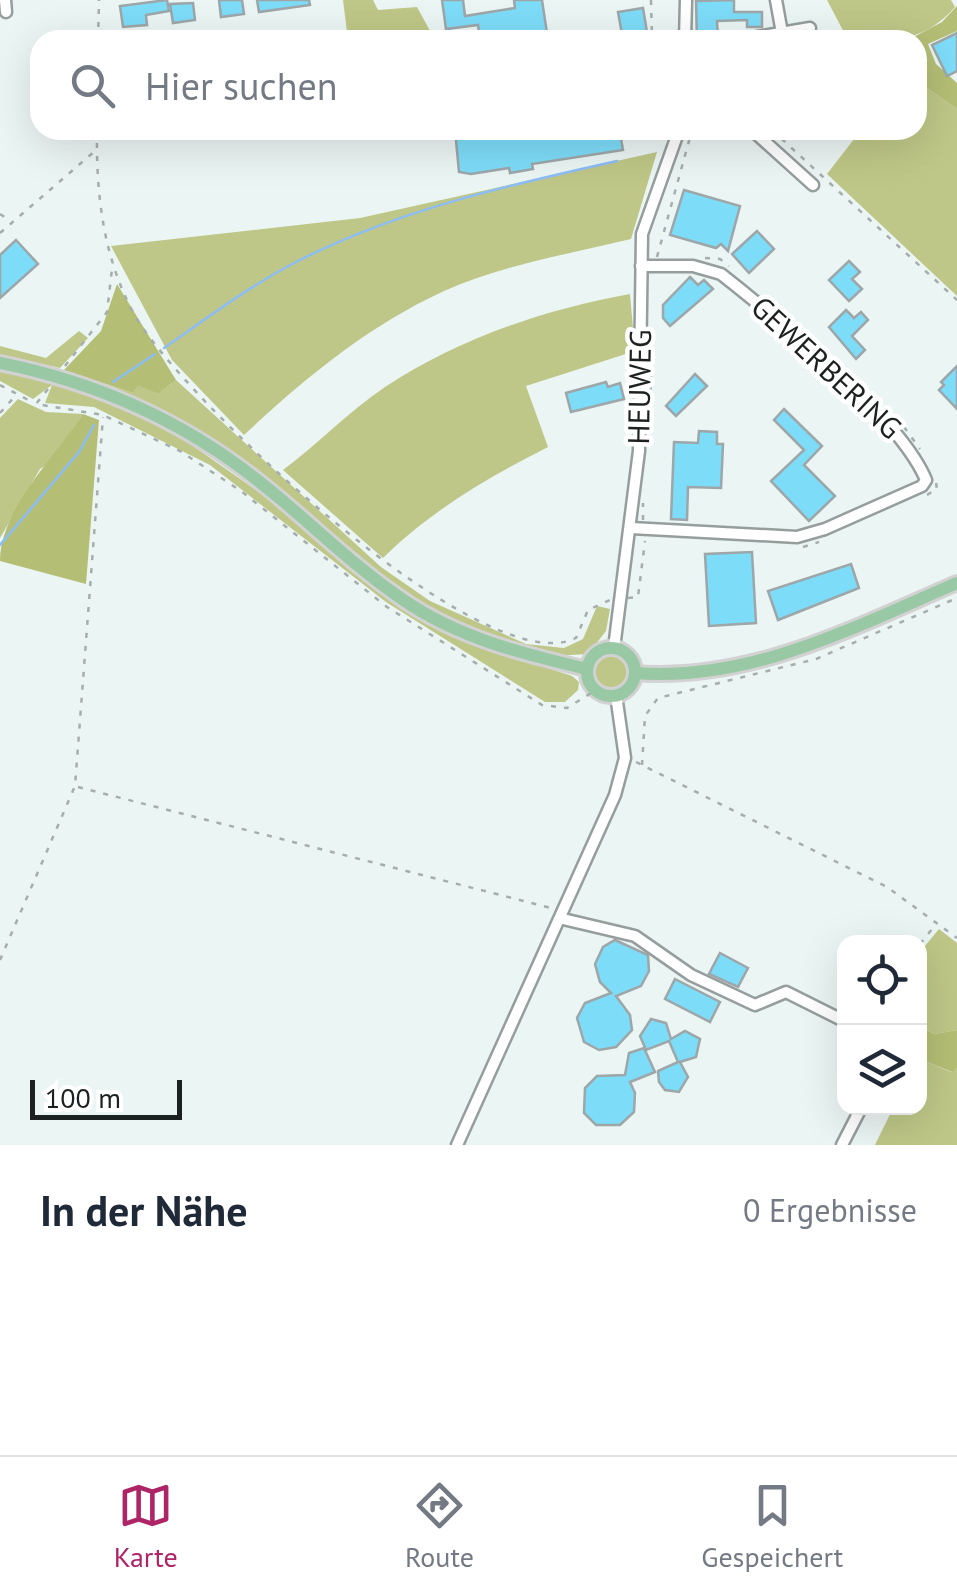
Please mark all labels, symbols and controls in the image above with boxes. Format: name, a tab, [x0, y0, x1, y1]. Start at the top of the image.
search box	[30, 30, 927, 140]
icon: search	[65, 58, 120, 113]
text: Hier suchen	[145, 61, 338, 110]
street label: GEWERBERING	[744, 287, 911, 447]
street label: HEUWEG	[618, 329, 659, 445]
map controls	[837, 935, 927, 1115]
button: locate	[837, 935, 927, 1025]
button: layers	[837, 1025, 927, 1115]
scale bar	[30, 1075, 182, 1120]
text: 100 m	[45, 1079, 121, 1116]
text: In der Nähe	[40, 1183, 247, 1238]
text: 0 Ergebnisse	[743, 1189, 917, 1231]
tab: Karte	[114, 1478, 178, 1575]
tab: Route	[405, 1478, 474, 1575]
tab: Gespeichert	[701, 1478, 843, 1575]

